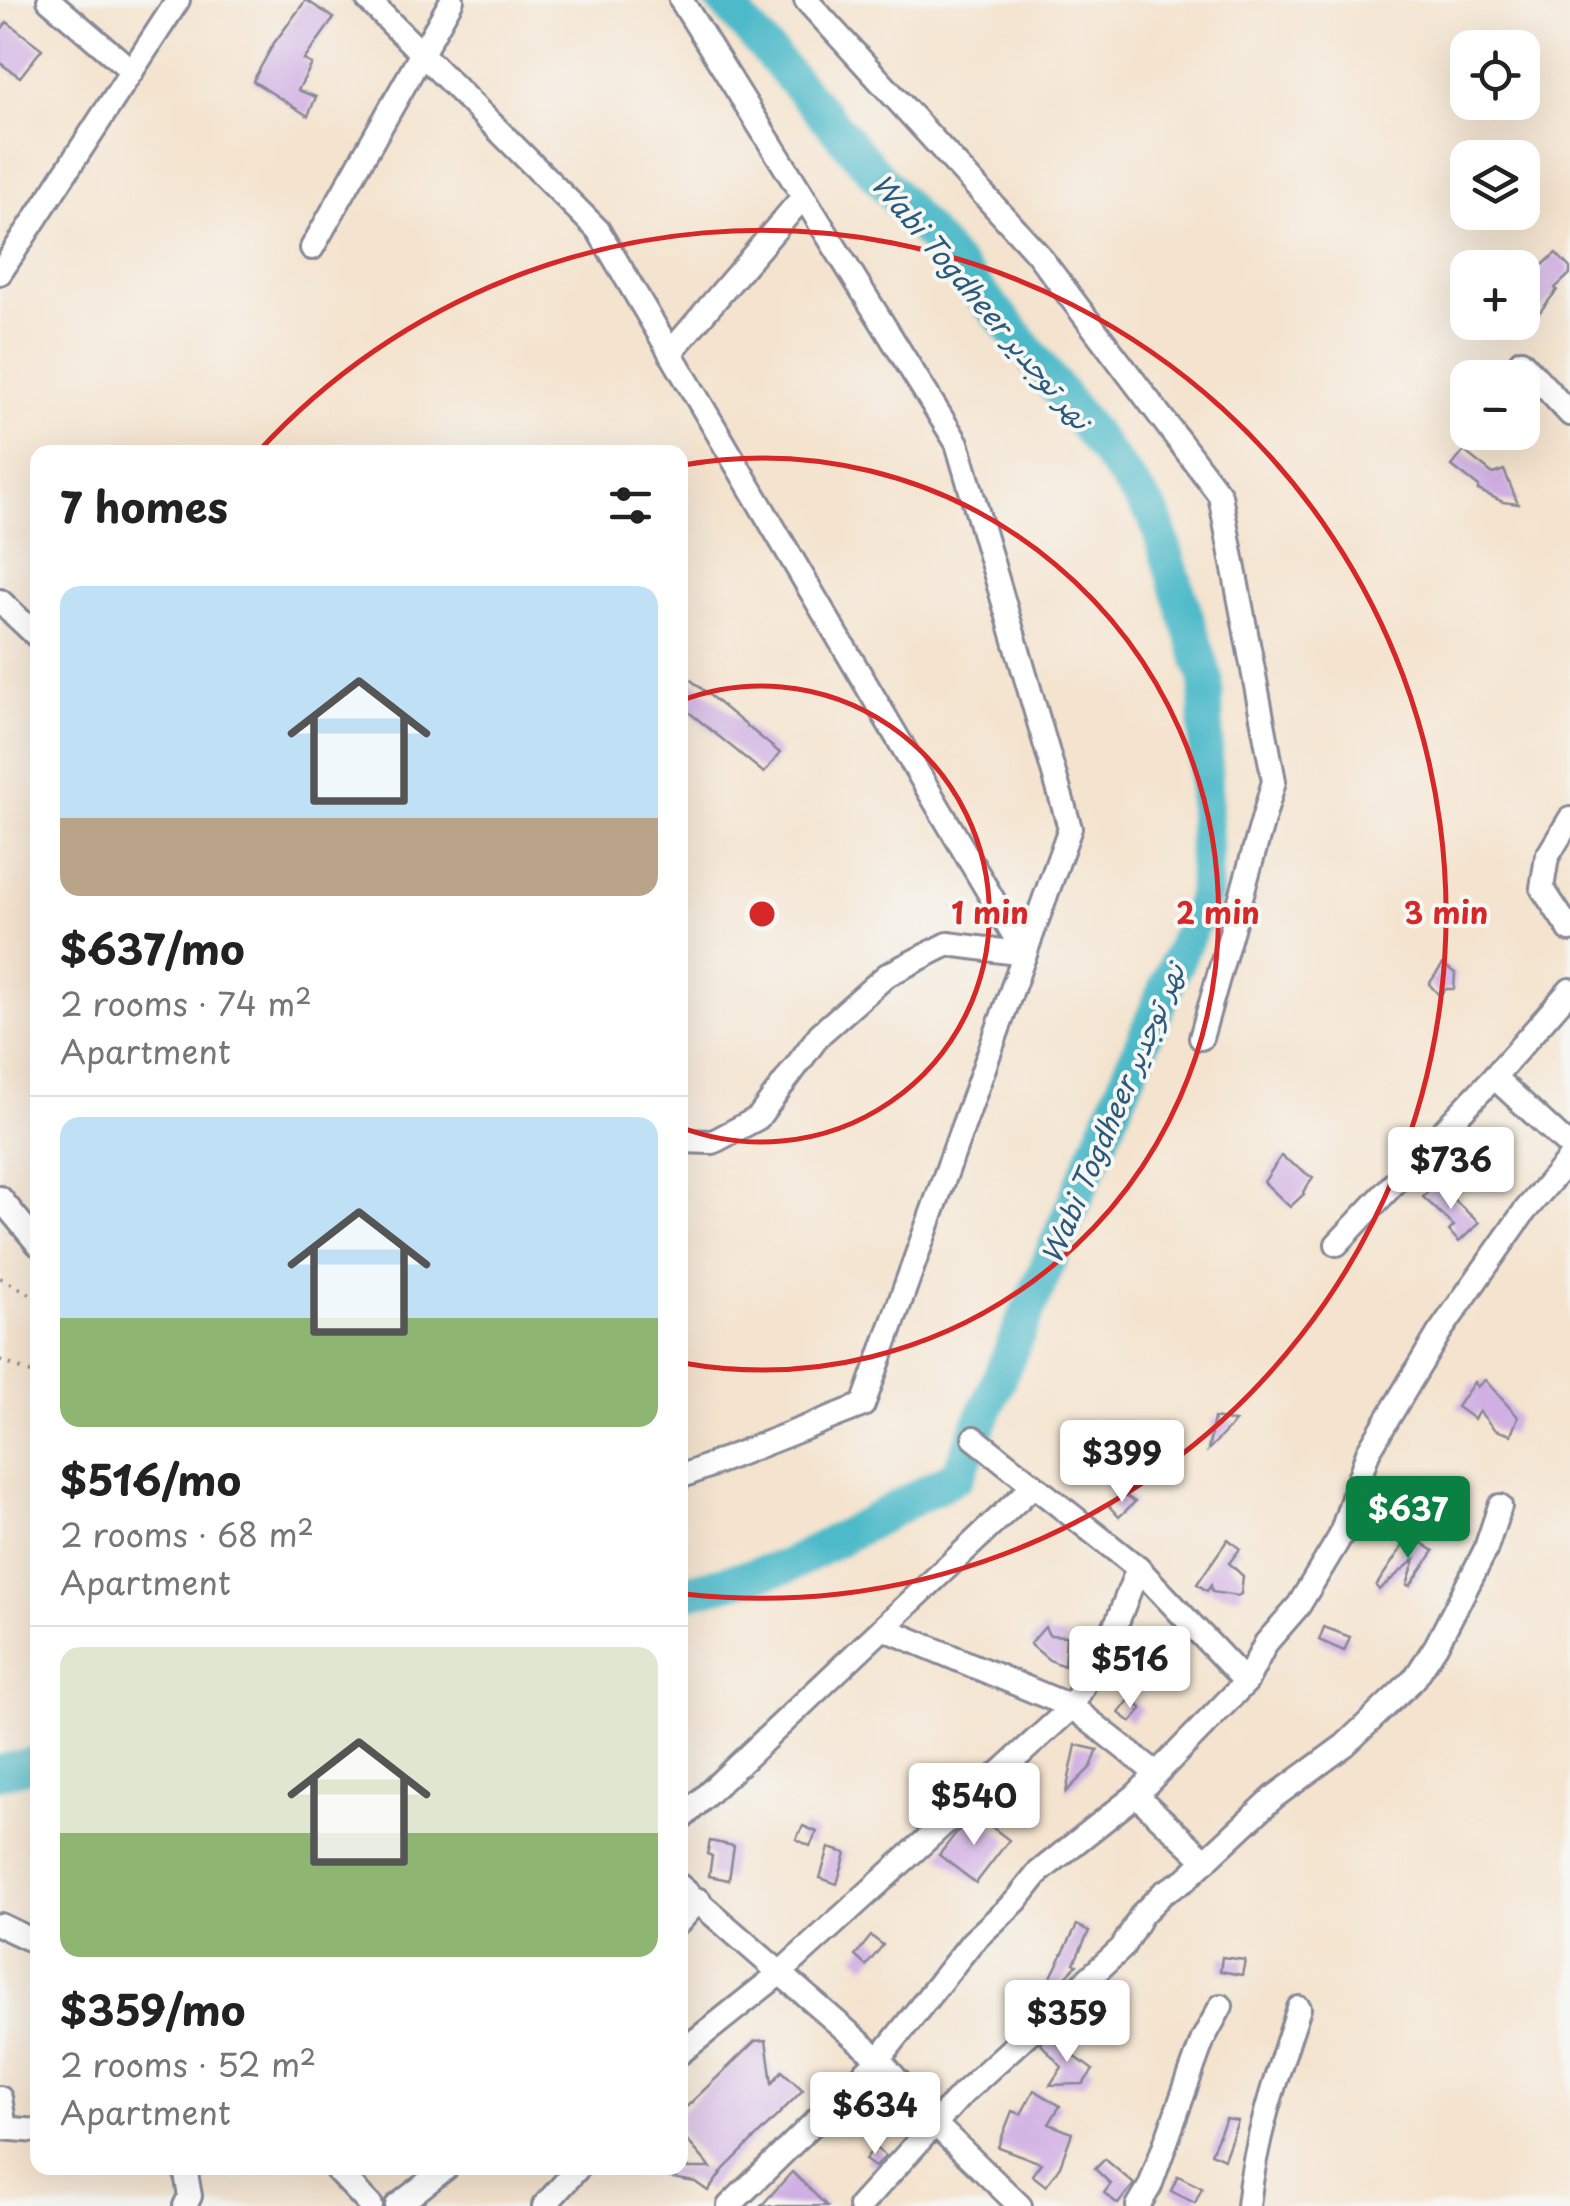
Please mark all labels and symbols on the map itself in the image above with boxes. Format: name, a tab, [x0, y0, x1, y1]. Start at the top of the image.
water label: Wabi Togdheer نهر توجدير	[862, 164, 1104, 441]
text: 1 min	[951, 889, 1029, 934]
text: 2 min	[1176, 889, 1260, 934]
text: 3 min	[1404, 889, 1488, 934]
centre of rings	[744, 896, 780, 932]
water label: Wabi Togdheer نهر توجدير	[1029, 953, 1196, 1270]
pin: $736	[1392, 1127, 1510, 1212]
pin: $399	[1063, 1420, 1181, 1505]
pin: $637	[1349, 1476, 1467, 1561]
pin: $516	[1071, 1626, 1189, 1711]
pin: $540	[915, 1763, 1033, 1848]
pin: $359	[1008, 1980, 1126, 2065]
pin: $634	[816, 2072, 934, 2157]

